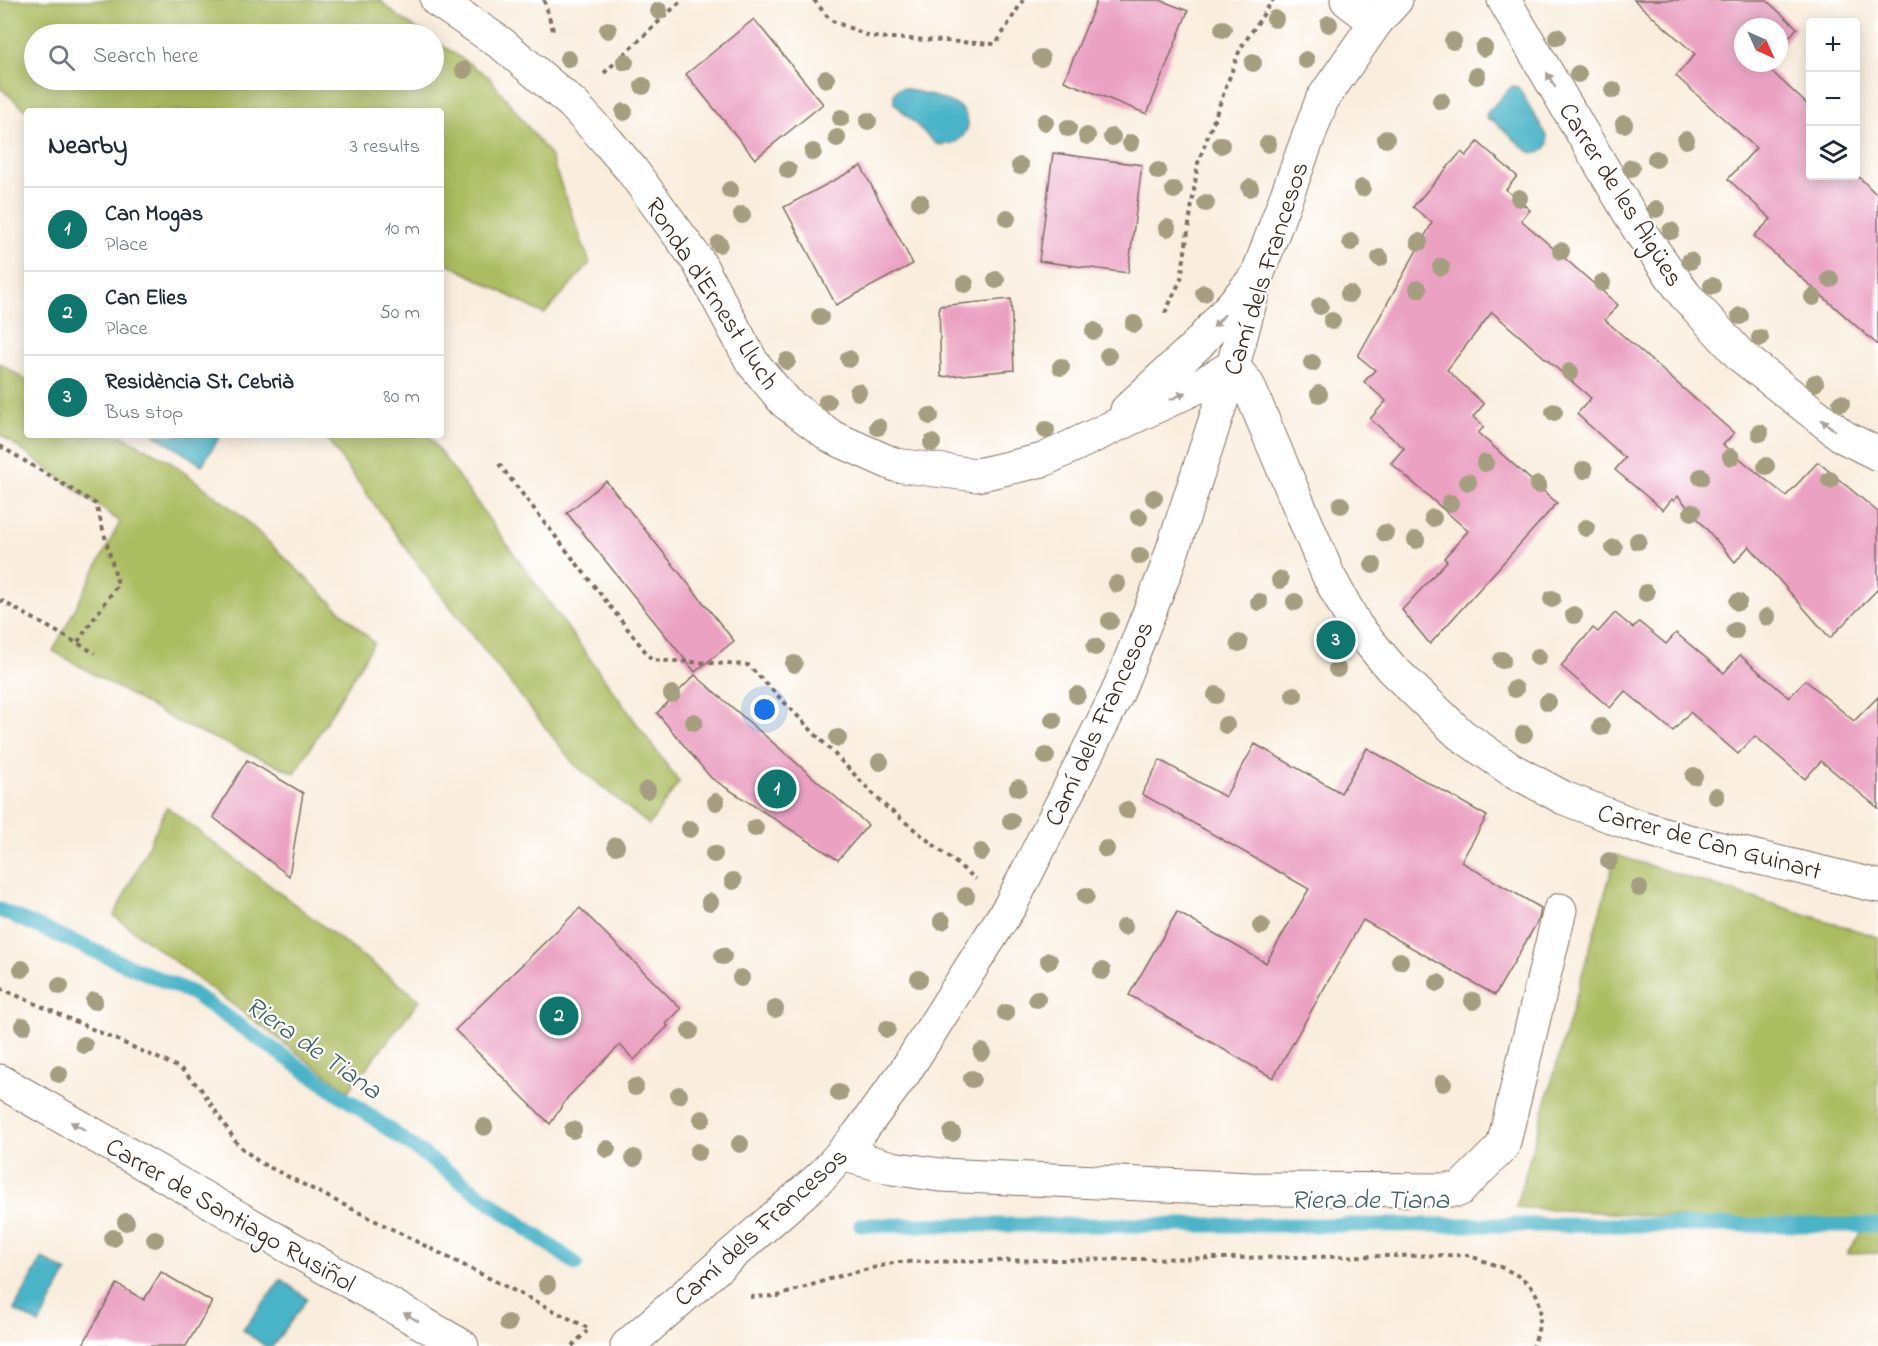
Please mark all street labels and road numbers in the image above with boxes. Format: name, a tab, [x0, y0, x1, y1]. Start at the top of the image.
street label: Carrer de les Aigües	[1547, 96, 1692, 295]
street label: Camí dels Francesos	[1215, 157, 1320, 381]
street label: Ronda d'Ernest Lluch	[634, 191, 787, 398]
street label: Camí dels Francesos	[1036, 615, 1165, 833]
street label: Carrer de Can Guinart	[1593, 796, 1826, 892]
street label: Carrer de Santiago Rusiñol	[97, 1129, 362, 1304]
street label: Camí dels Francesos	[666, 1140, 858, 1317]

